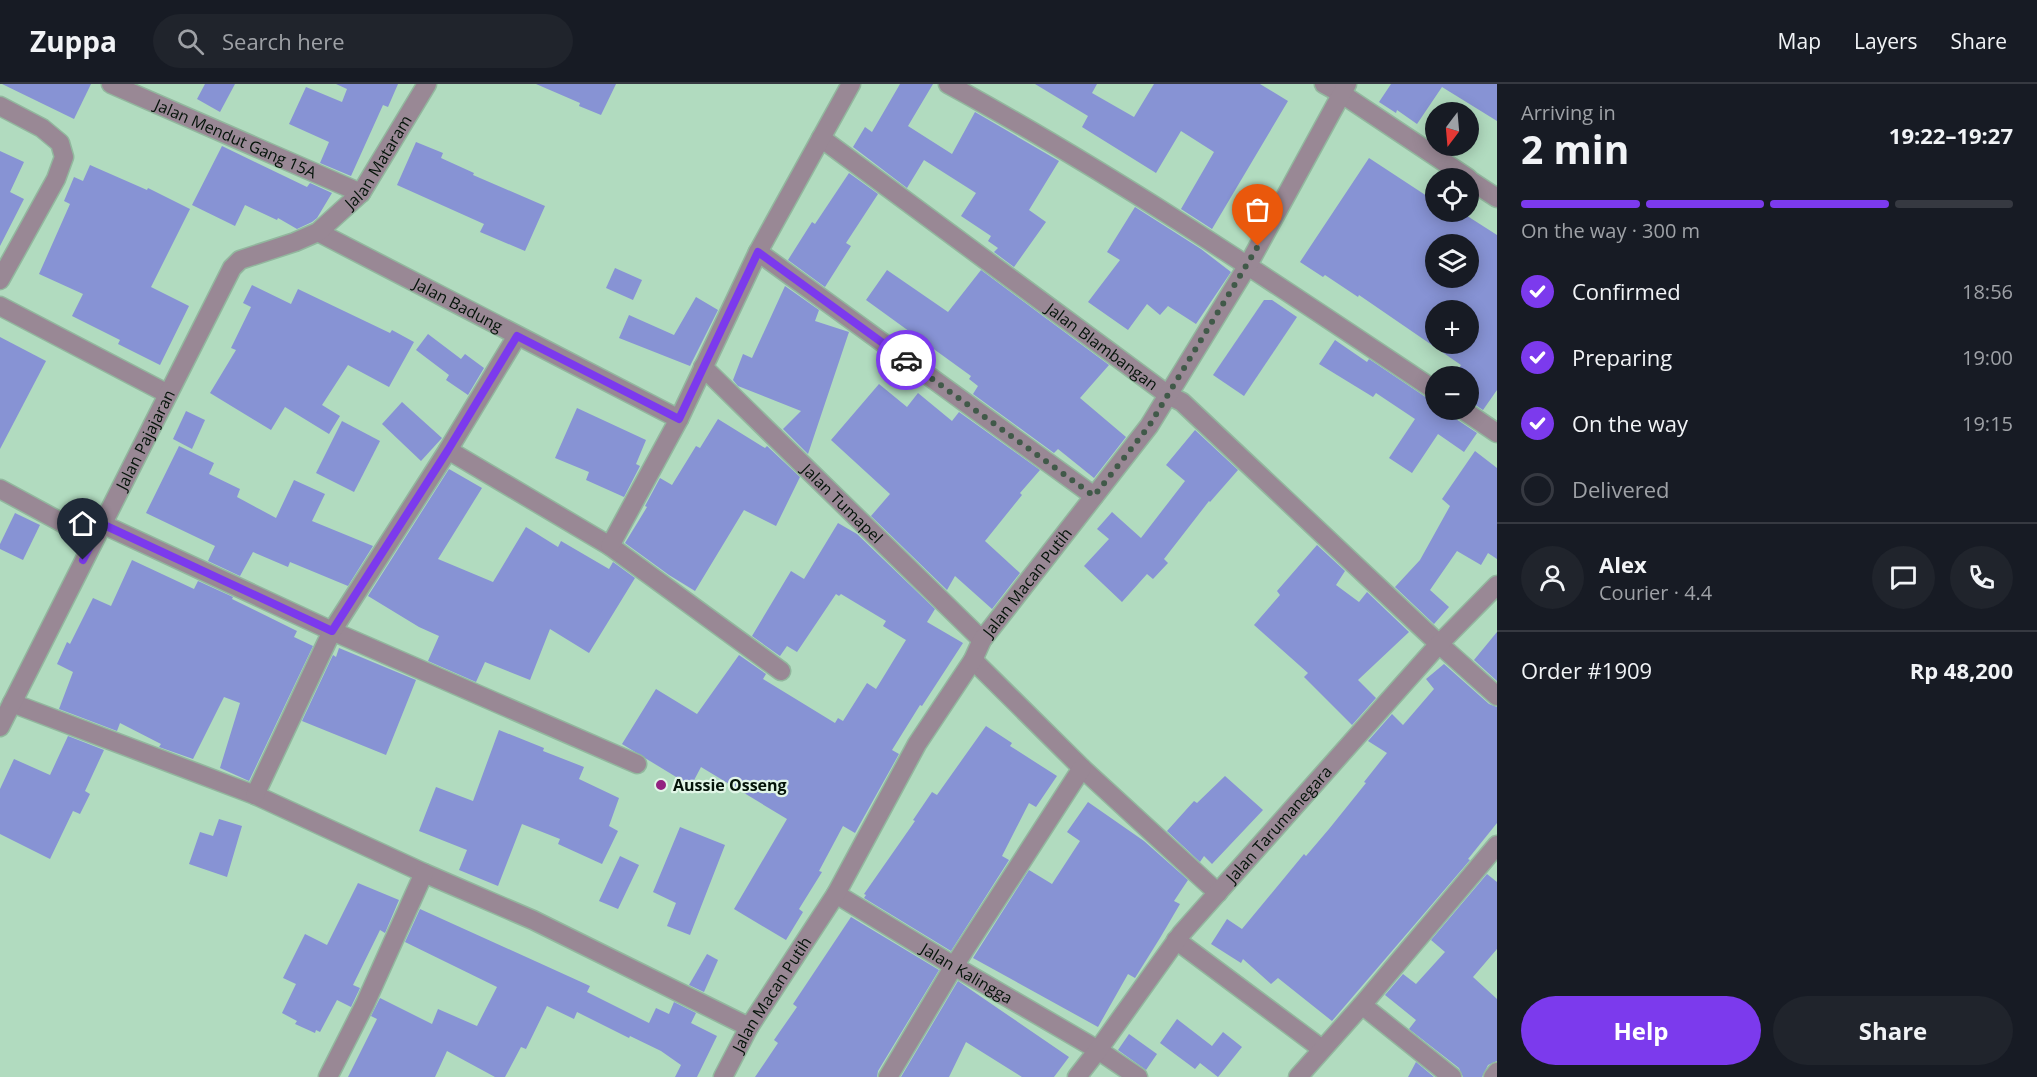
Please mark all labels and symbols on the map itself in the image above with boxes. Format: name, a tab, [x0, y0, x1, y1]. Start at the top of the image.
street label: Jalan Mendut Gang 15A	[150, 93, 321, 184]
north arrow	[1425, 102, 1479, 156]
street label: Jalan Mataram	[338, 111, 417, 215]
pin	[1232, 184, 1283, 246]
street label: Jalan Badung	[408, 272, 507, 337]
street label: Jalan Blambangan	[1040, 296, 1163, 395]
courier	[876, 330, 936, 390]
street label: Jalan Pajajaran	[110, 386, 180, 495]
street label: Jalan Tumapel	[796, 457, 888, 548]
pin	[57, 498, 108, 560]
street label: Jalan Macan Putih	[976, 523, 1077, 643]
street label: Jalan Tarumanegara	[1220, 761, 1337, 889]
place label: Aussie Osseng	[673, 774, 787, 796]
marker: Aussie Osseng	[654, 778, 668, 792]
street label: Jalan Macan Putih	[726, 932, 816, 1058]
street label: Jalan Kalingga	[915, 936, 1017, 1009]

